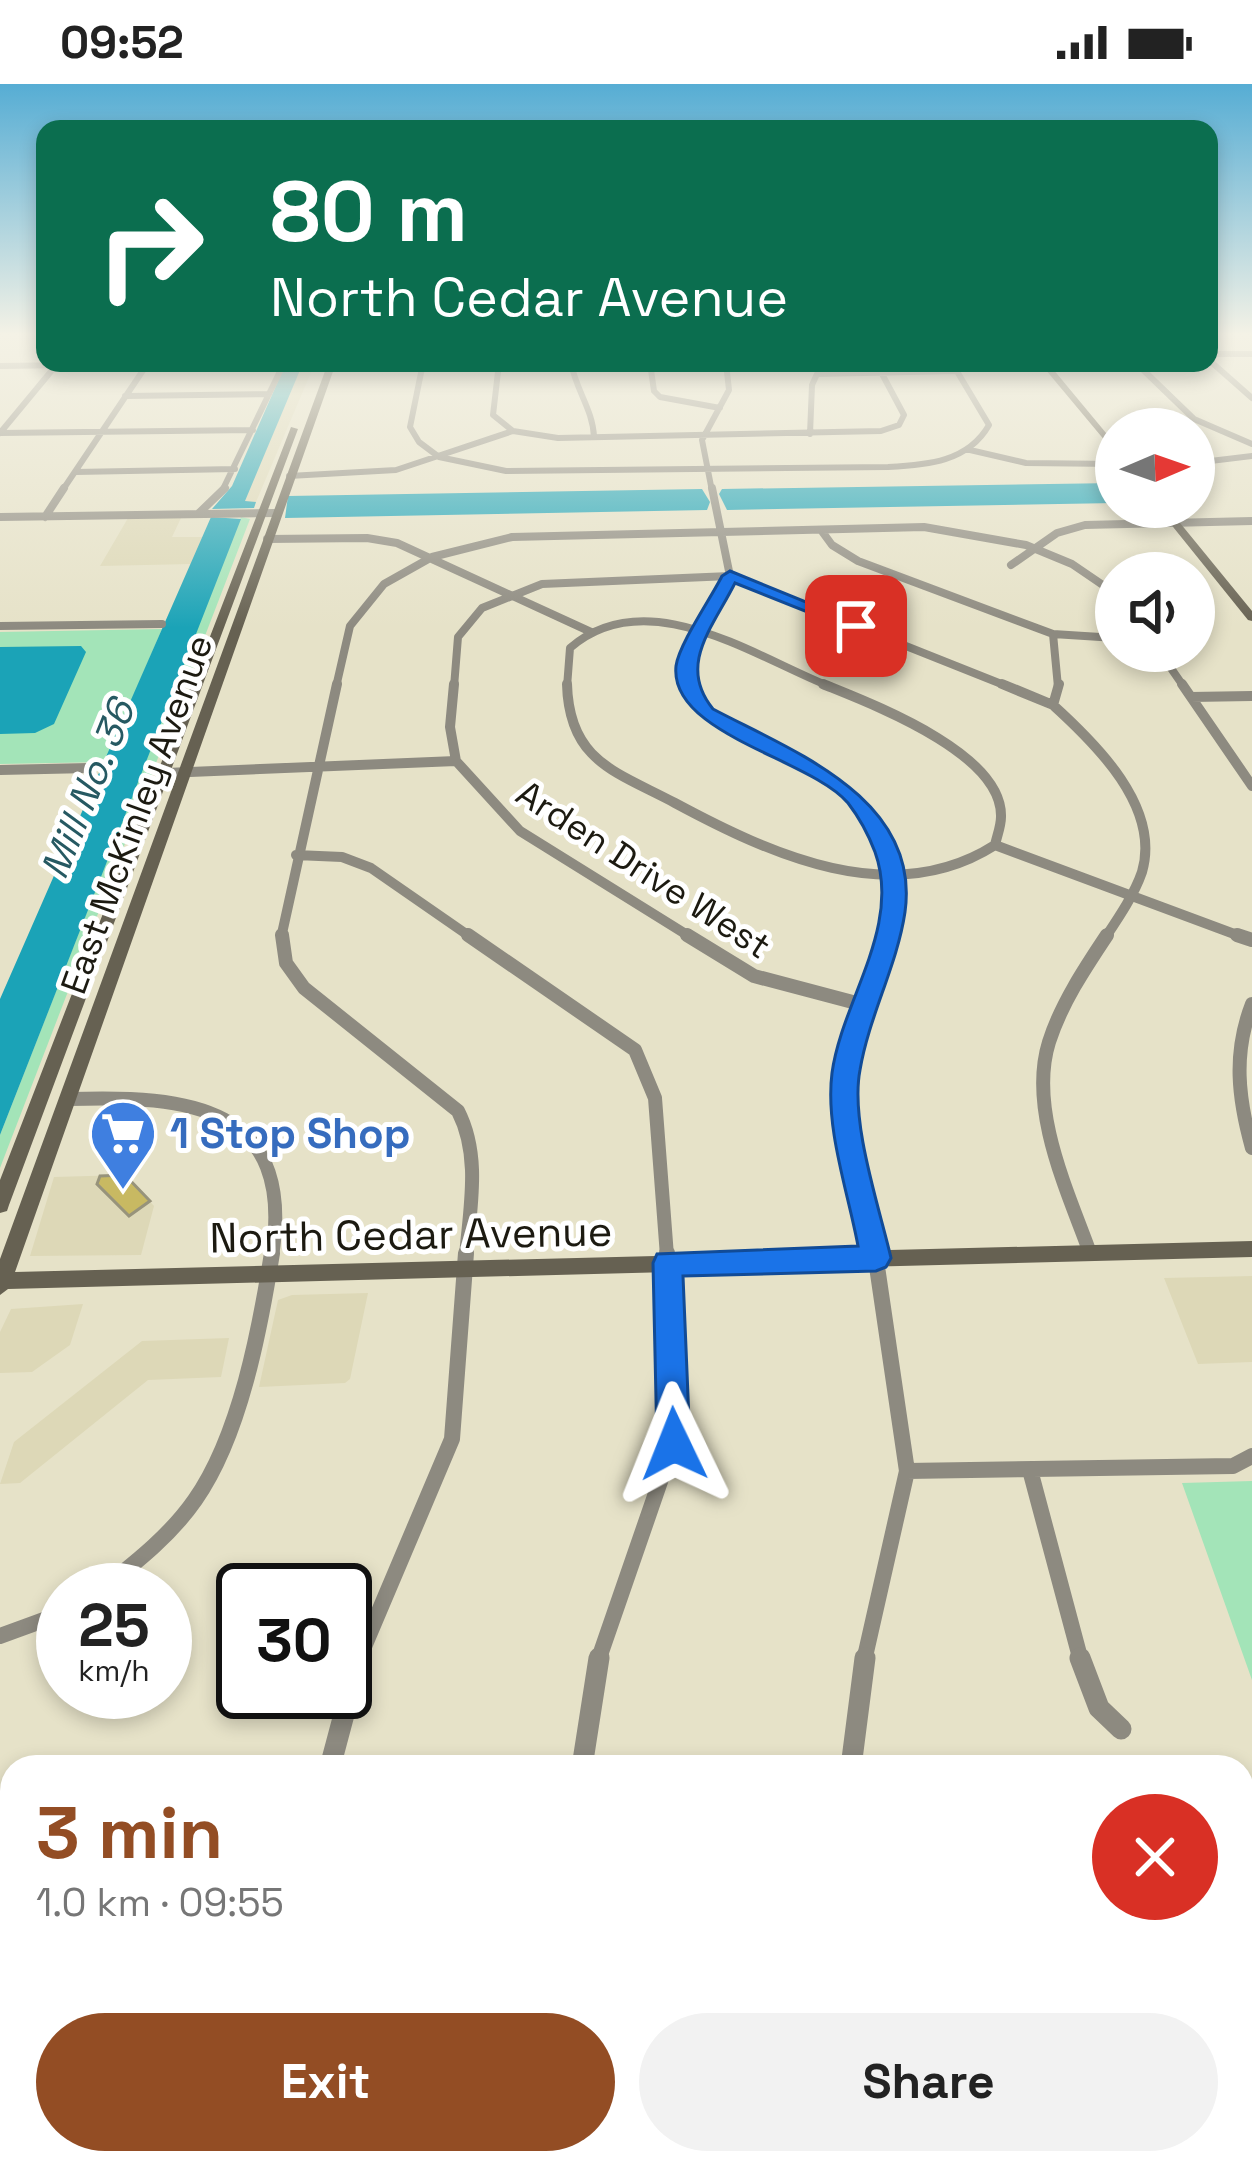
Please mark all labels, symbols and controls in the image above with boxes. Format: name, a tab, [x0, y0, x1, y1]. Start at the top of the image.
text: 09:52	[60, 14, 184, 71]
text: 80 m	[270, 158, 468, 266]
icon: right	[72, 168, 228, 324]
text: North Cedar Avenue	[270, 263, 788, 332]
north arrow	[1095, 408, 1215, 528]
map controls	[1095, 408, 1215, 672]
button: sound	[1095, 552, 1215, 672]
pin	[805, 575, 907, 677]
icon: arrive	[823, 593, 889, 659]
street label: East McKinley Avenue	[51, 628, 223, 1000]
water label: Mill No. 36	[30, 689, 147, 886]
street label: Arden Drive West	[508, 770, 779, 969]
supermarket icon: 1 Stop Shop	[88, 1098, 158, 1192]
place label: 1 Stop Shop	[170, 1107, 411, 1160]
street label: North Cedar Avenue	[209, 1204, 613, 1265]
position arrow	[611, 1381, 737, 1507]
speed limit sign: 30	[216, 1563, 372, 1719]
text: 25	[78, 1587, 150, 1664]
text: km/h	[78, 1651, 150, 1690]
text: 3 min	[36, 1787, 223, 1879]
button: close	[1092, 1794, 1218, 1920]
text: 1.0 km · 09:55	[36, 1878, 284, 1927]
button: Exit	[36, 2013, 615, 2151]
button: Share	[639, 2013, 1218, 2151]

